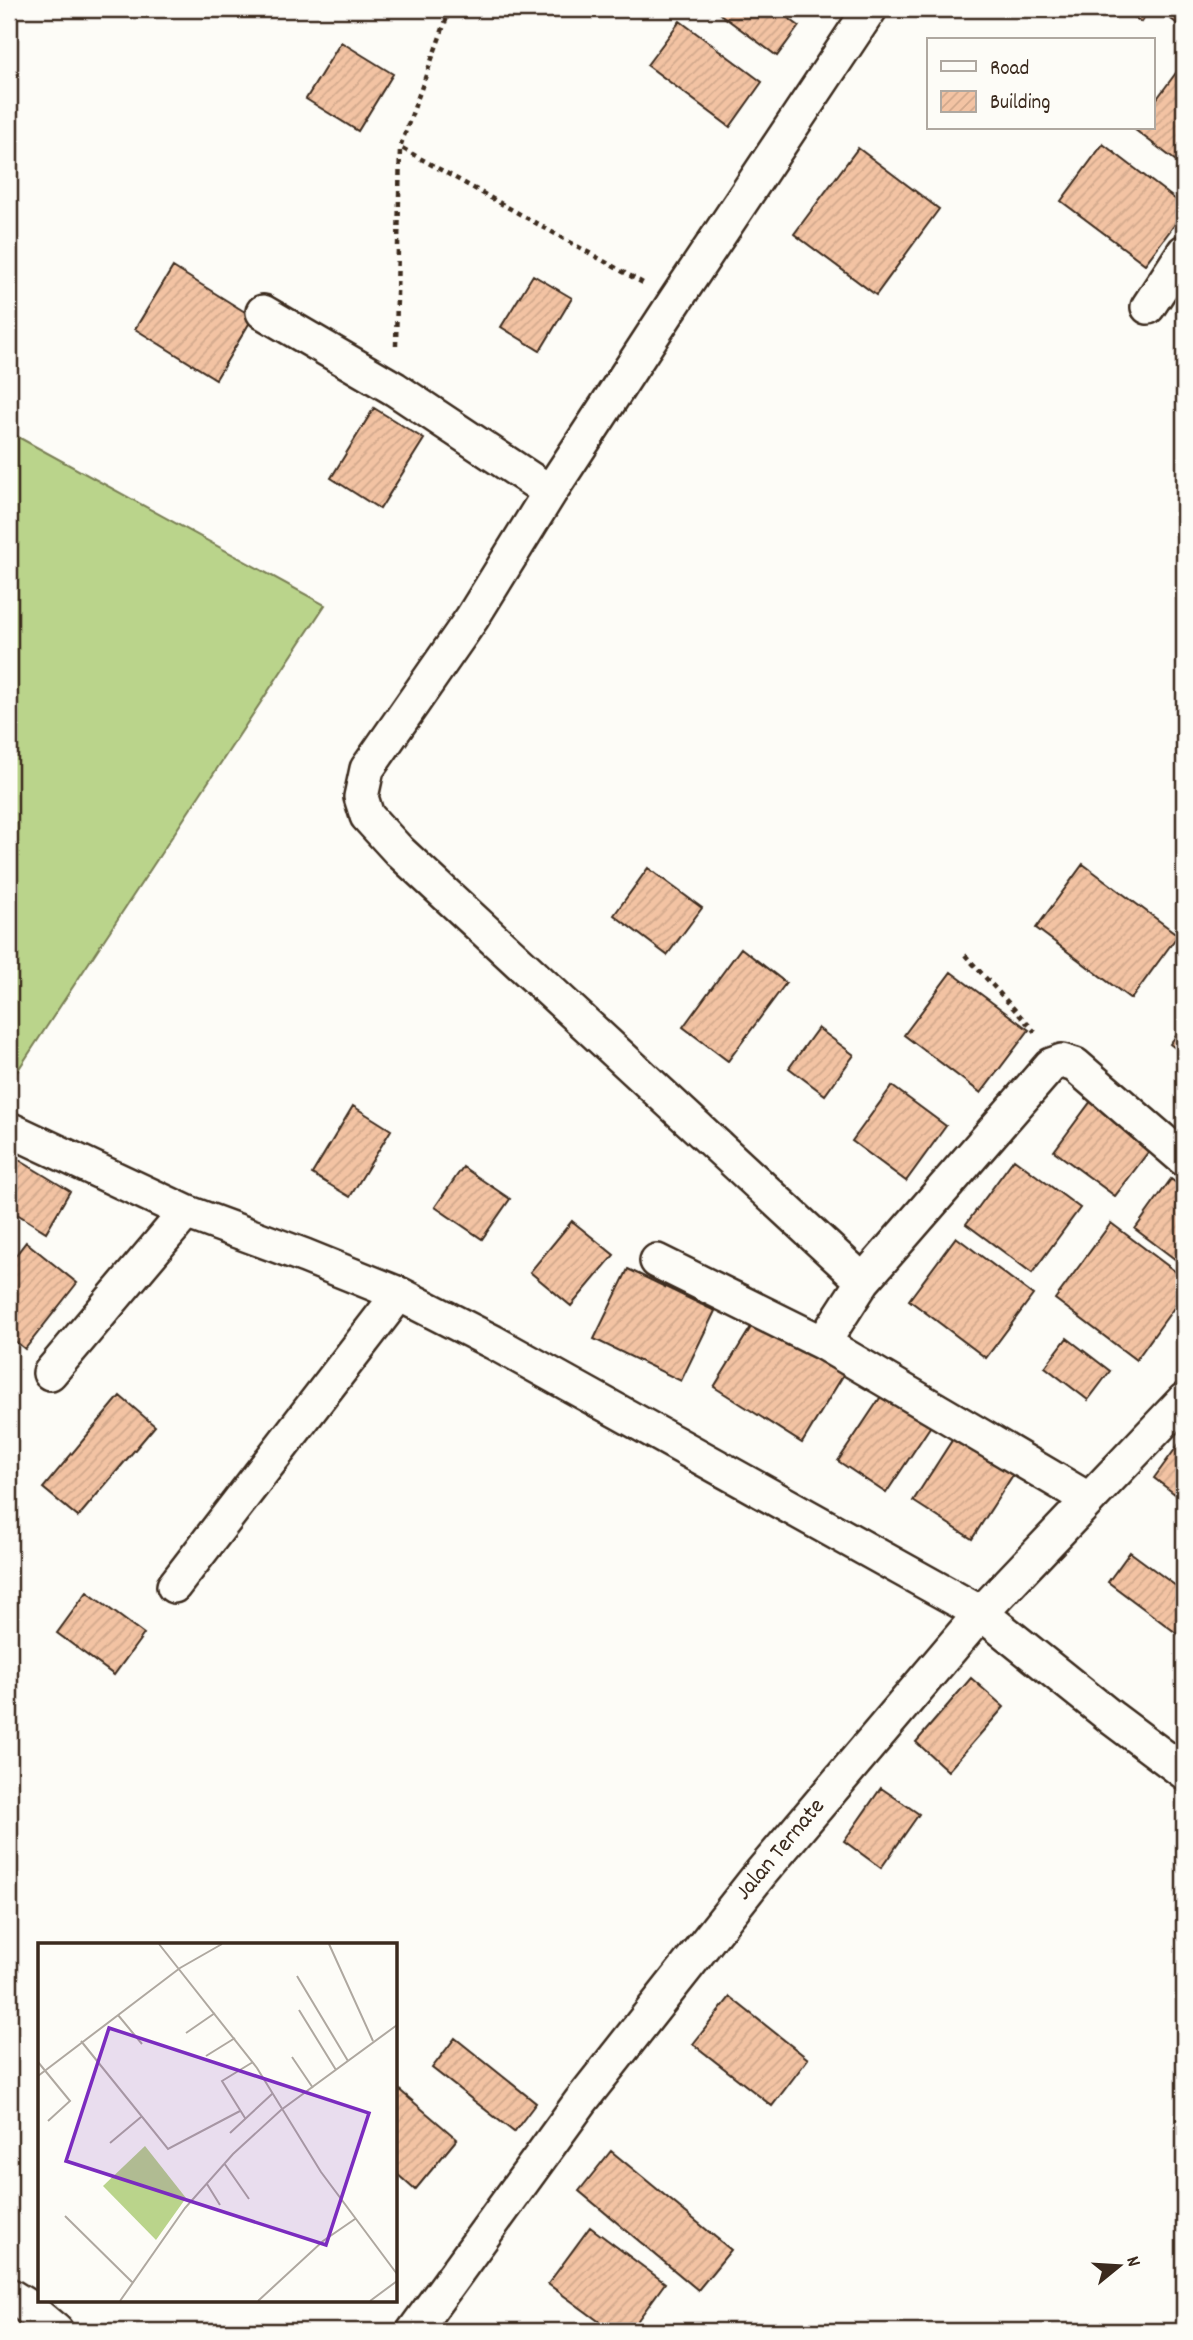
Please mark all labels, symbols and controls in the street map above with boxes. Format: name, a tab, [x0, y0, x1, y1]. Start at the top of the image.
legend	[927, 38, 1154, 130]
text: Road	[990, 55, 1029, 85]
text: Building	[990, 89, 1050, 119]
street label: Jalan Ternate	[728, 1791, 834, 1909]
inset map	[38, 1943, 397, 2302]
north arrow	[1084, 2232, 1154, 2302]
text: N	[1118, 2253, 1146, 2270]

